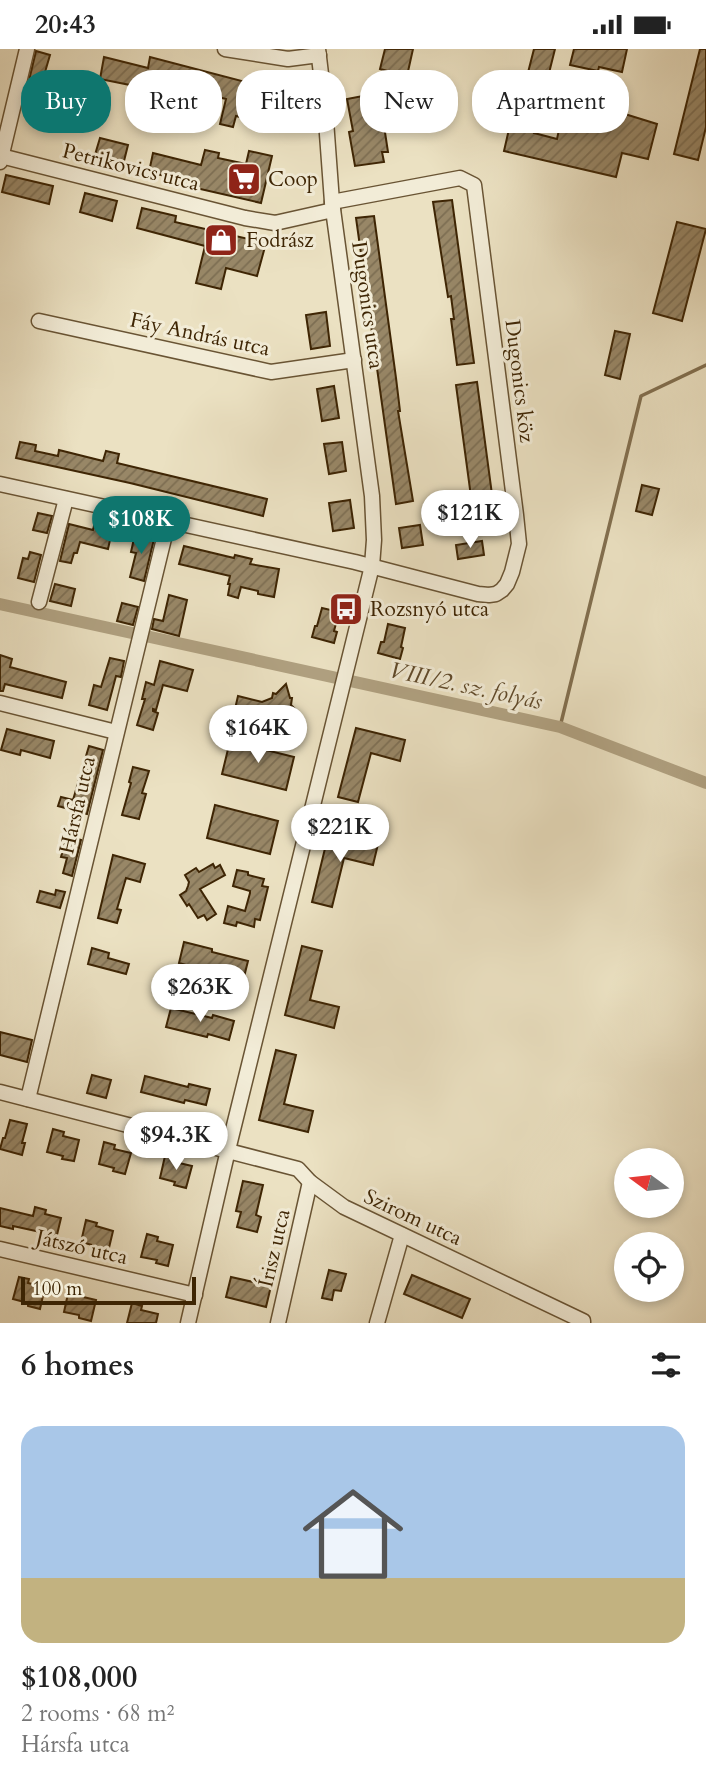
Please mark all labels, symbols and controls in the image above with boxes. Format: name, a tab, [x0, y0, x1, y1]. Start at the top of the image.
text: 20:43	[35, 7, 96, 42]
chip: Buy	[21, 70, 111, 133]
chip: Rent	[125, 70, 222, 133]
chip: Filters	[236, 70, 346, 133]
chip: New	[360, 70, 458, 133]
chip: Apartment	[472, 70, 629, 133]
street label: Petrikovics utca	[59, 136, 202, 199]
supermarket icon: Coop	[225, 160, 263, 198]
place label: Coop	[268, 165, 318, 194]
shop icon: Fodrász	[202, 221, 240, 259]
place label: Fodrász	[246, 226, 314, 255]
street label: Dugonics utca	[344, 239, 391, 371]
street label: Fáy András utca	[127, 306, 272, 363]
street label: Dugonics köz	[498, 318, 542, 445]
pin: $121K	[421, 491, 519, 550]
pin: $108K	[92, 497, 190, 556]
text: $121K	[437, 497, 503, 528]
text: $108K	[108, 503, 174, 534]
bus stop icon: Rozsnyó utca	[327, 590, 365, 628]
place label: Rozsnyó utca	[370, 595, 489, 624]
water label: VIII/2. sz. folyás	[387, 654, 545, 717]
pin: $164K	[209, 705, 307, 765]
text: $164K	[225, 712, 291, 743]
street label: Hársfa utca	[52, 753, 103, 857]
pin: $221K	[291, 805, 389, 864]
text: $221K	[307, 811, 373, 842]
pin: $263K	[151, 965, 249, 1024]
text: $263K	[167, 971, 233, 1002]
pin: $94.3K	[119, 1113, 233, 1172]
text: $94.3K	[140, 1119, 212, 1150]
north arrow	[614, 1148, 684, 1218]
map controls	[614, 1148, 684, 1302]
street label: Szirom utca	[359, 1182, 467, 1253]
street label: Írisz utca	[251, 1206, 298, 1290]
street label: Játszó utca	[30, 1222, 130, 1272]
button: locate	[614, 1232, 684, 1302]
scale bar	[21, 1274, 196, 1306]
text: 100 m	[32, 1276, 82, 1302]
text: 6 homes	[21, 1345, 134, 1386]
icon: filters	[647, 1346, 685, 1384]
icon: home	[290, 1471, 416, 1597]
text: $108,000	[21, 1657, 137, 1698]
text: 2 rooms · 68 m²	[21, 1698, 174, 1729]
text: Hársfa utca	[21, 1729, 130, 1760]

